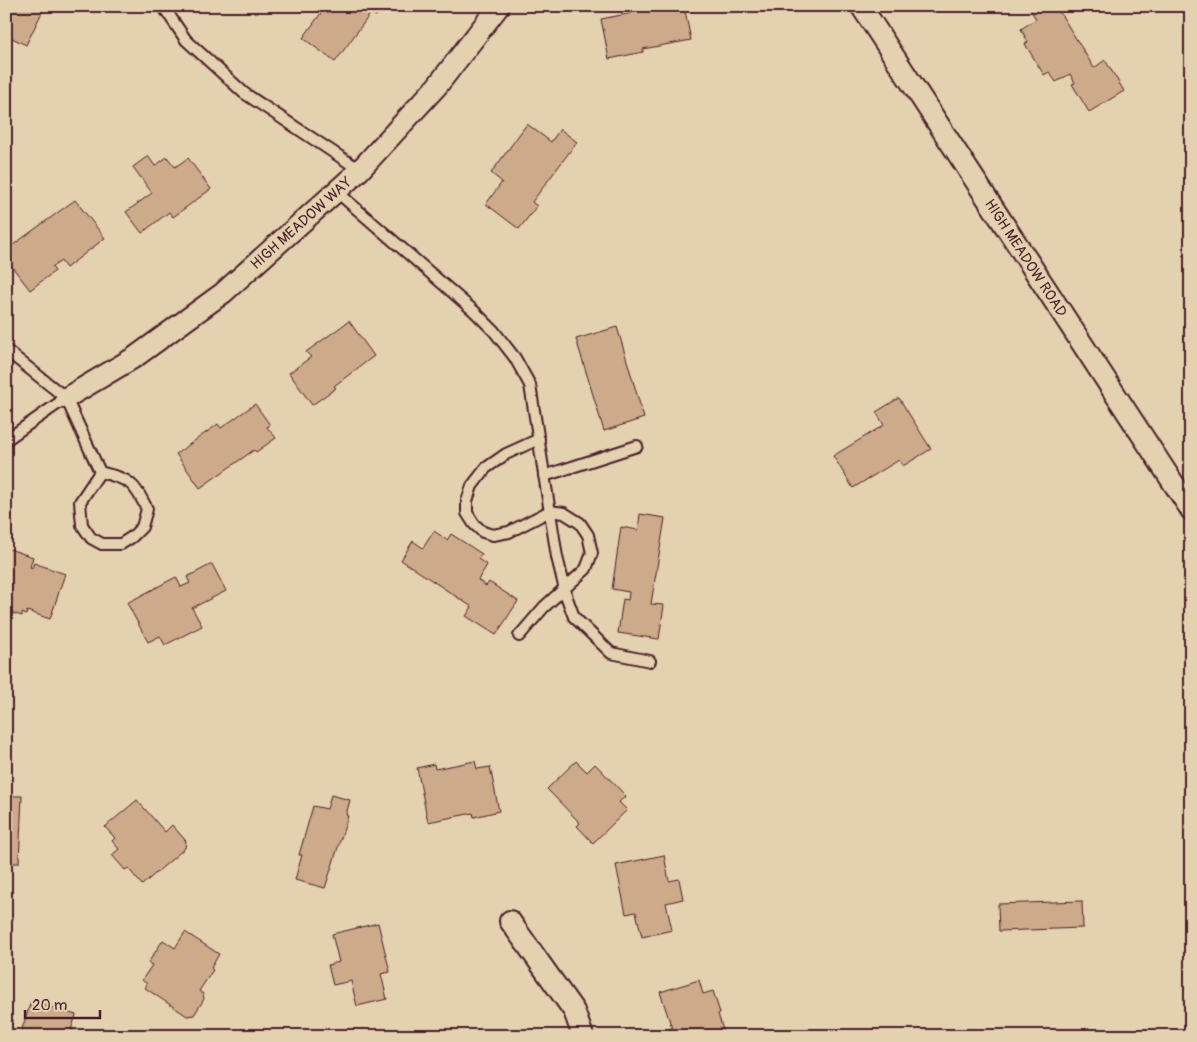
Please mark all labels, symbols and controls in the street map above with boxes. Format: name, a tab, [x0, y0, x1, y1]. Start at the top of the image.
street label: HIGH MEADOW WAY	[247, 173, 356, 274]
street label: HIGH MEADOW ROAD	[980, 196, 1071, 321]
scale bar	[25, 987, 100, 1019]
text: 20 m	[32, 996, 67, 1015]

